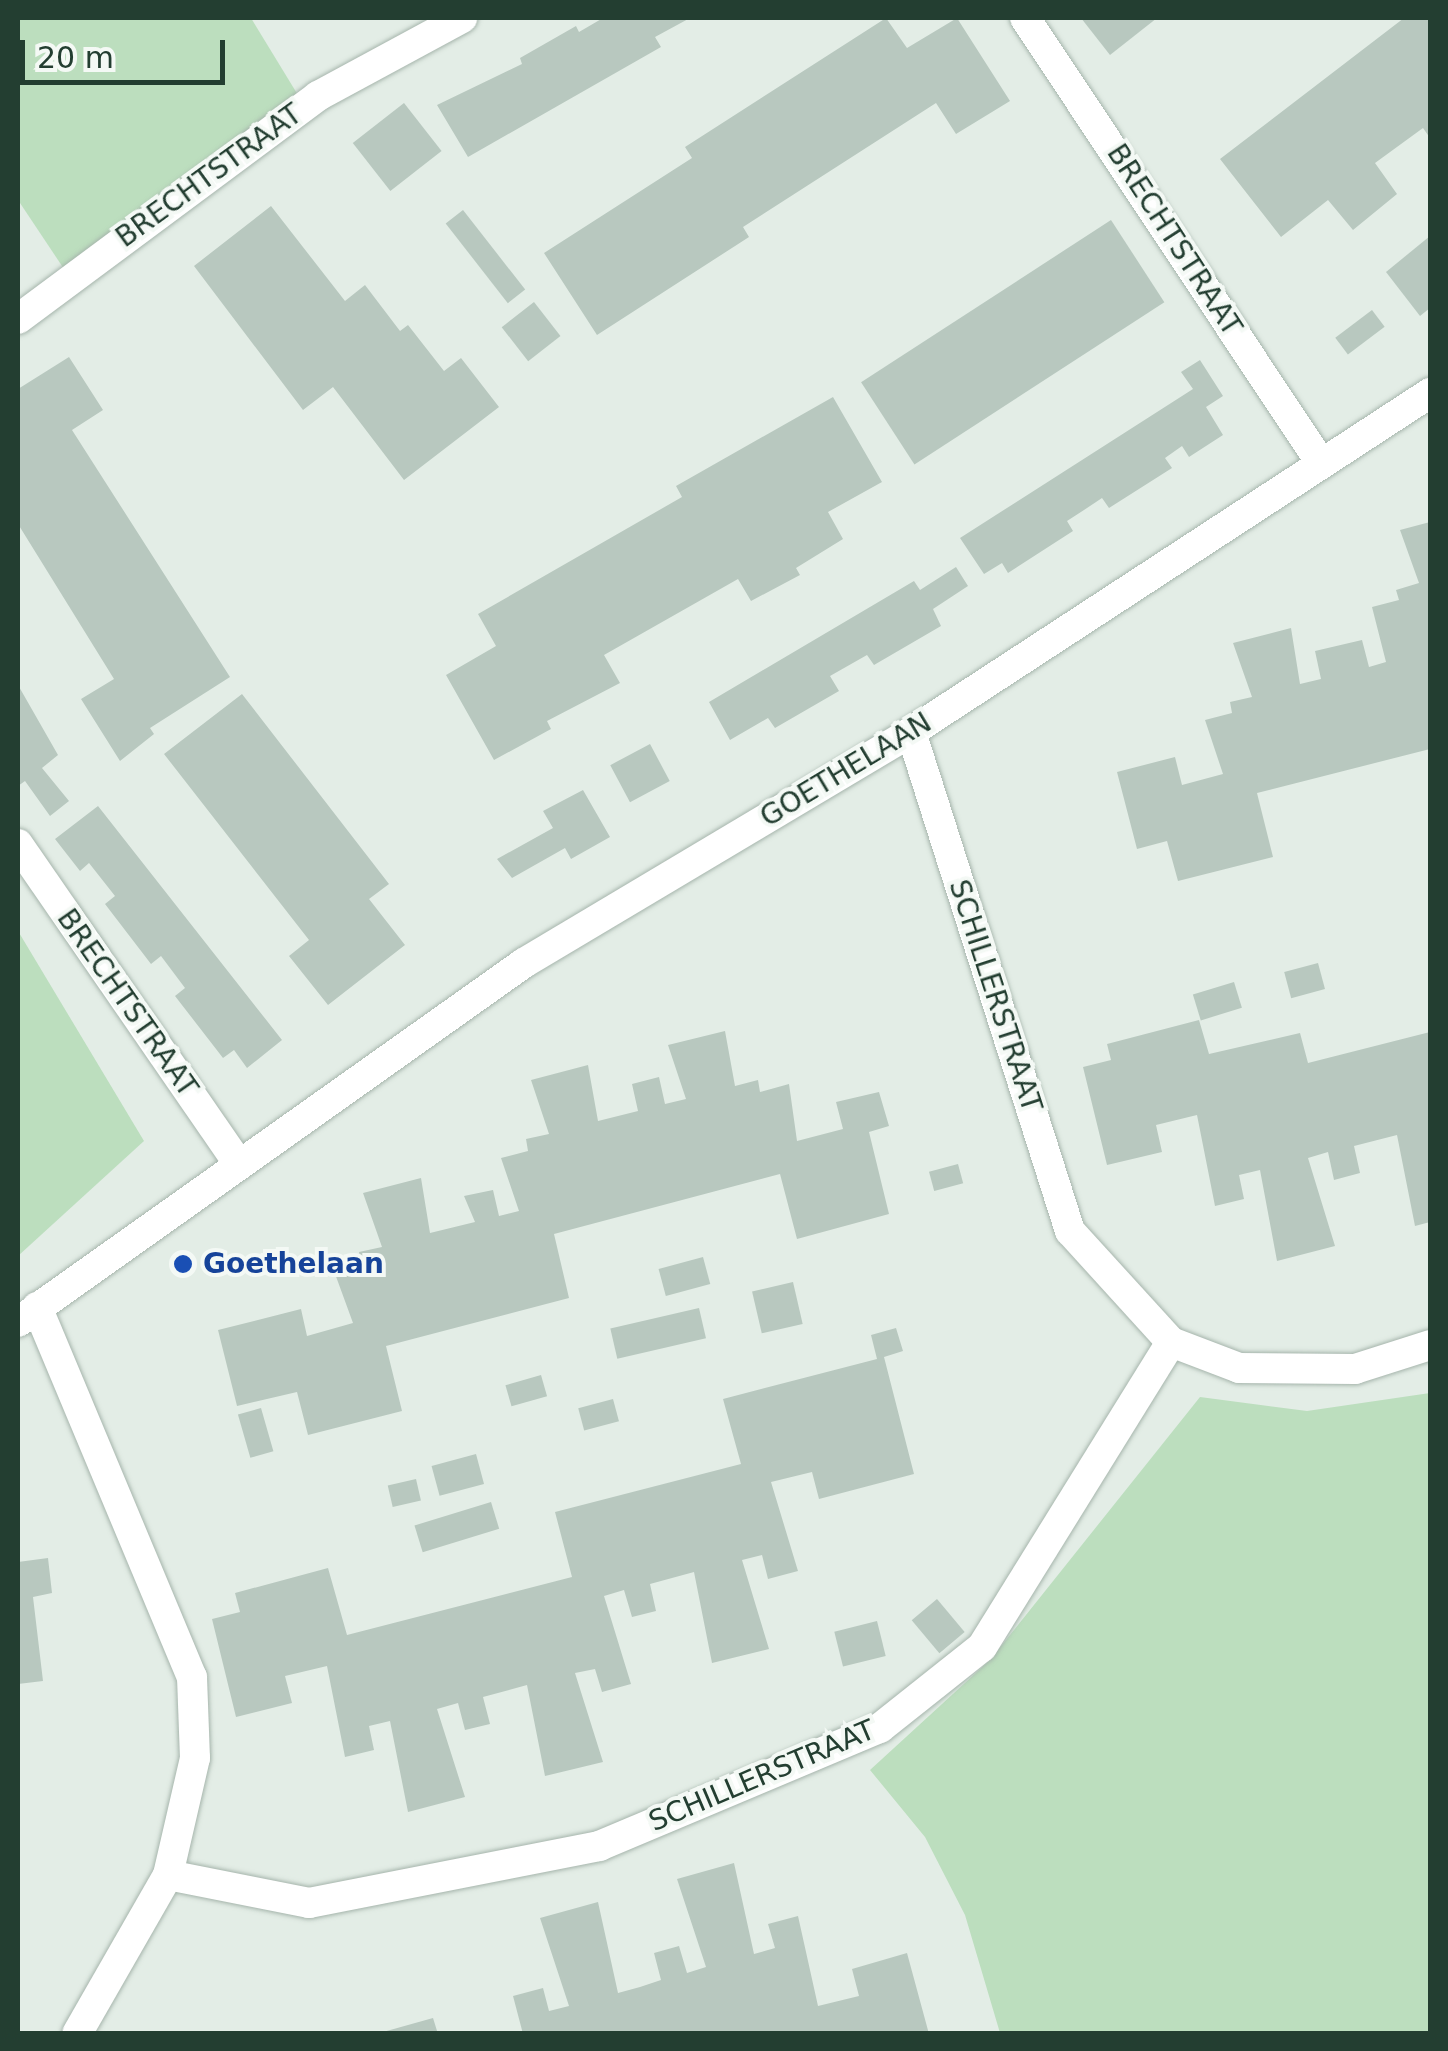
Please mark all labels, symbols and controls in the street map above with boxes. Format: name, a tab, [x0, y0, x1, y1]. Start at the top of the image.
scale bar	[25, 20, 230, 82]
text: 20 m	[37, 40, 114, 75]
street label: BRECHTSTRAAT	[110, 97, 308, 255]
street label: BRECHTSTRAAT	[1100, 138, 1248, 342]
street label: GOETHELAAN	[754, 706, 938, 834]
street label: SCHILLERSTRAAT	[942, 876, 1048, 1116]
street label: BRECHTSTRAAT	[50, 903, 204, 1103]
place label: Goethelaan	[203, 1247, 384, 1281]
marker: Goethelaan	[172, 1253, 194, 1275]
street label: SCHILLERSTRAAT	[644, 1713, 880, 1839]

